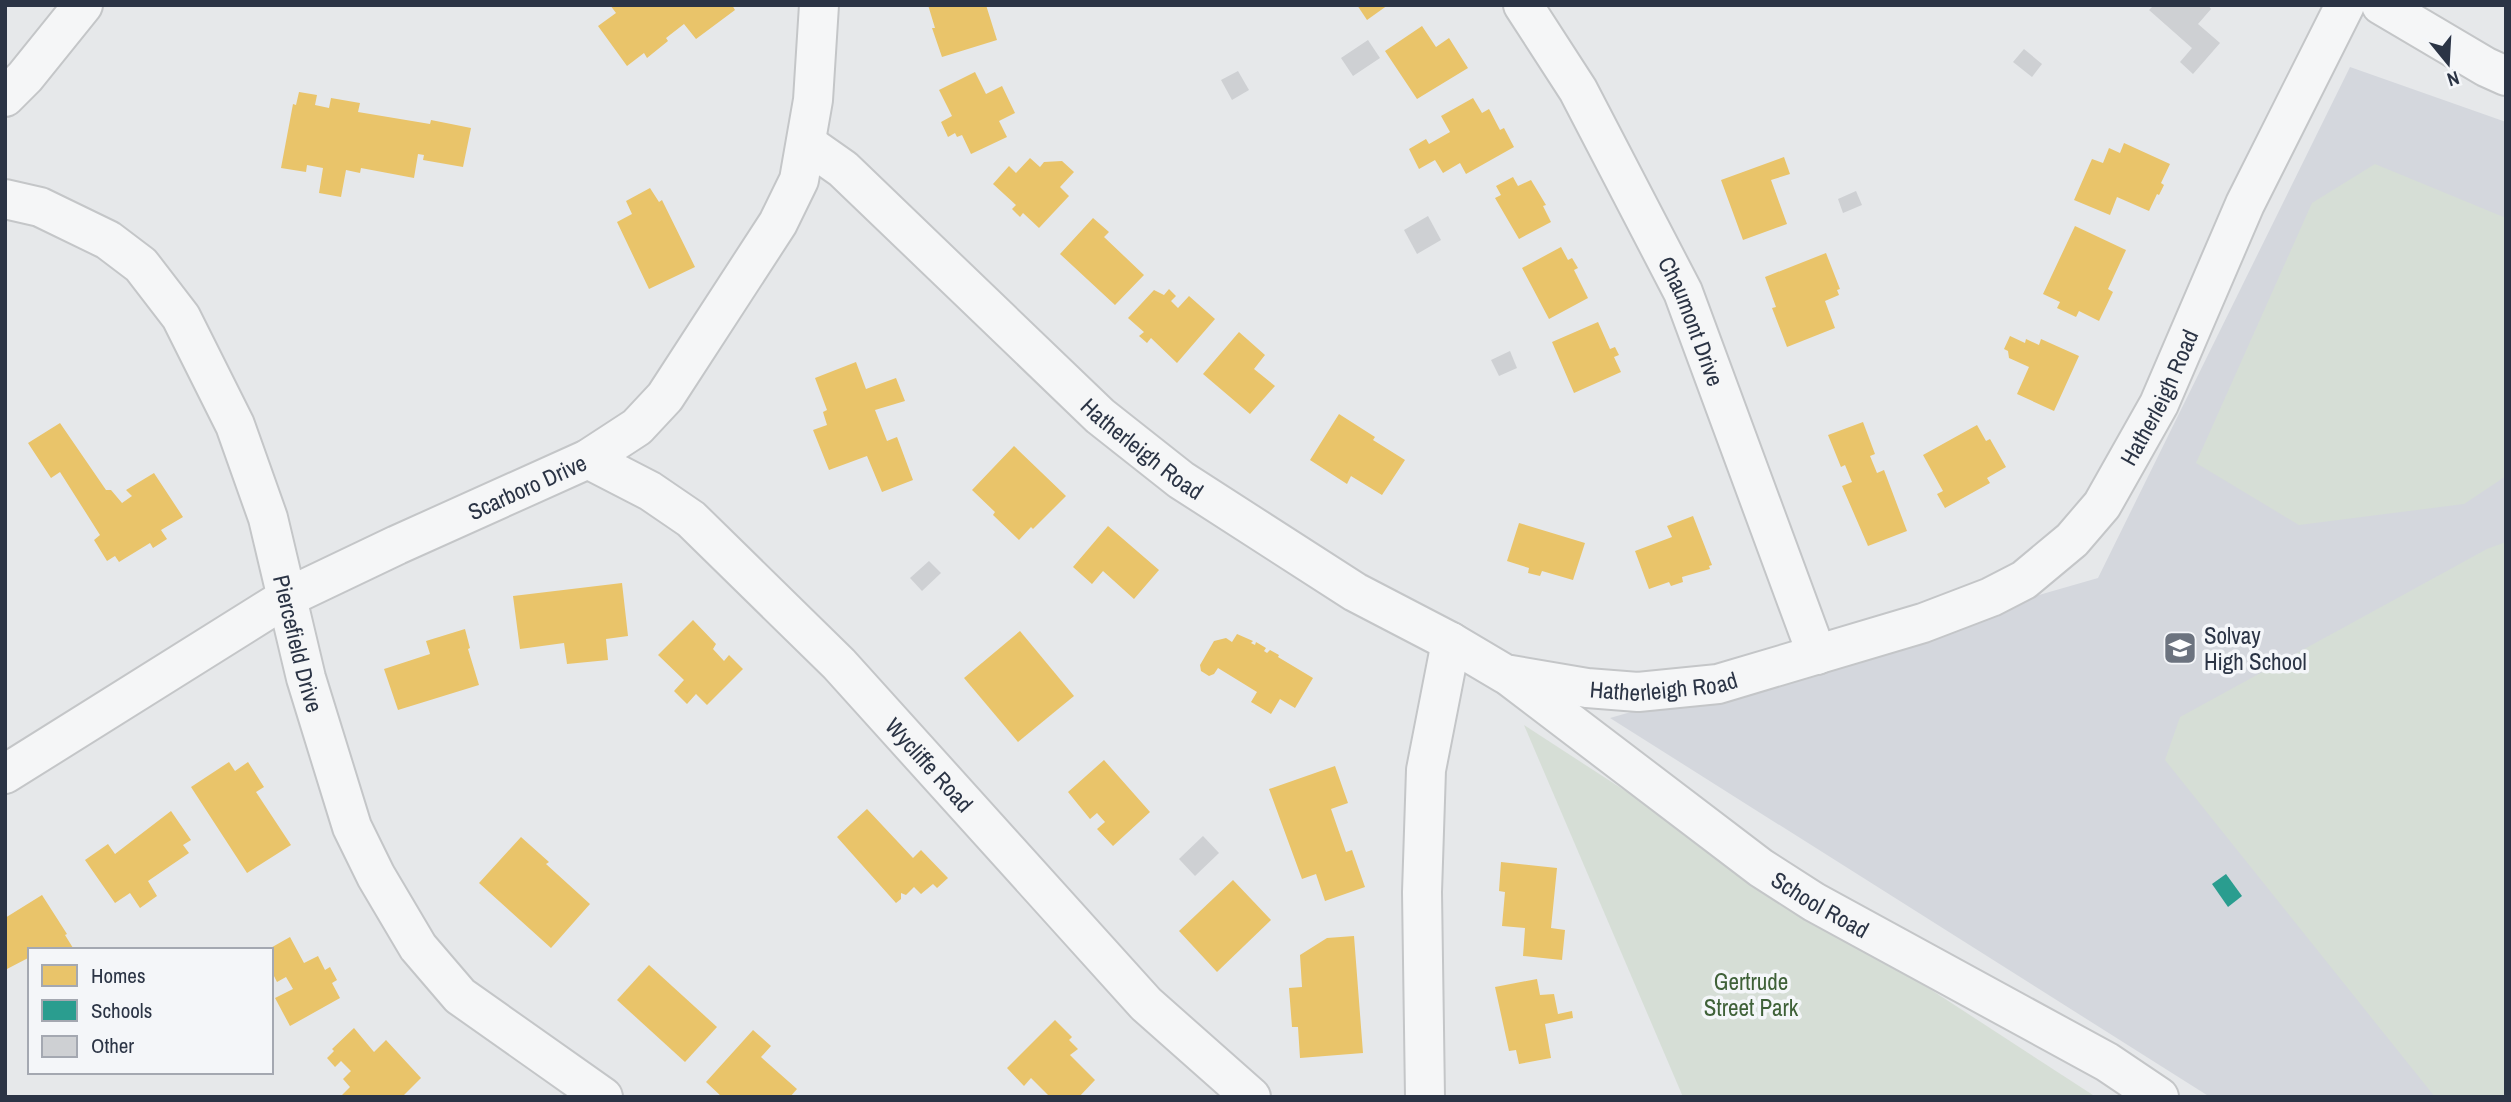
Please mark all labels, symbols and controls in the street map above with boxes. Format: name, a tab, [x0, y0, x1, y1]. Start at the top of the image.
north arrow	[2413, 28, 2483, 98]
text: N	[2444, 65, 2463, 93]
street label: Chaumont Drive	[1651, 251, 1732, 390]
street label: Hatherleigh Road	[2112, 324, 2205, 471]
street label: Hatherleigh Road	[1074, 391, 1210, 506]
street label: Scarboro Drive	[463, 446, 591, 527]
street label: Piercefield Drive	[267, 572, 331, 716]
place label: Solvay High School	[2204, 620, 2307, 677]
school or university icon: Solvay High School	[2161, 629, 2199, 667]
street label: Hatherleigh Road	[1589, 664, 1741, 708]
street label: Wycliffe Road	[879, 711, 980, 818]
street label: School Road	[1766, 863, 1875, 945]
legend	[28, 948, 273, 1074]
text: Homes	[91, 961, 146, 990]
park label: Gertrude Street Park	[1704, 966, 1799, 1023]
text: Schools	[91, 996, 152, 1025]
text: Other	[91, 1031, 134, 1060]

